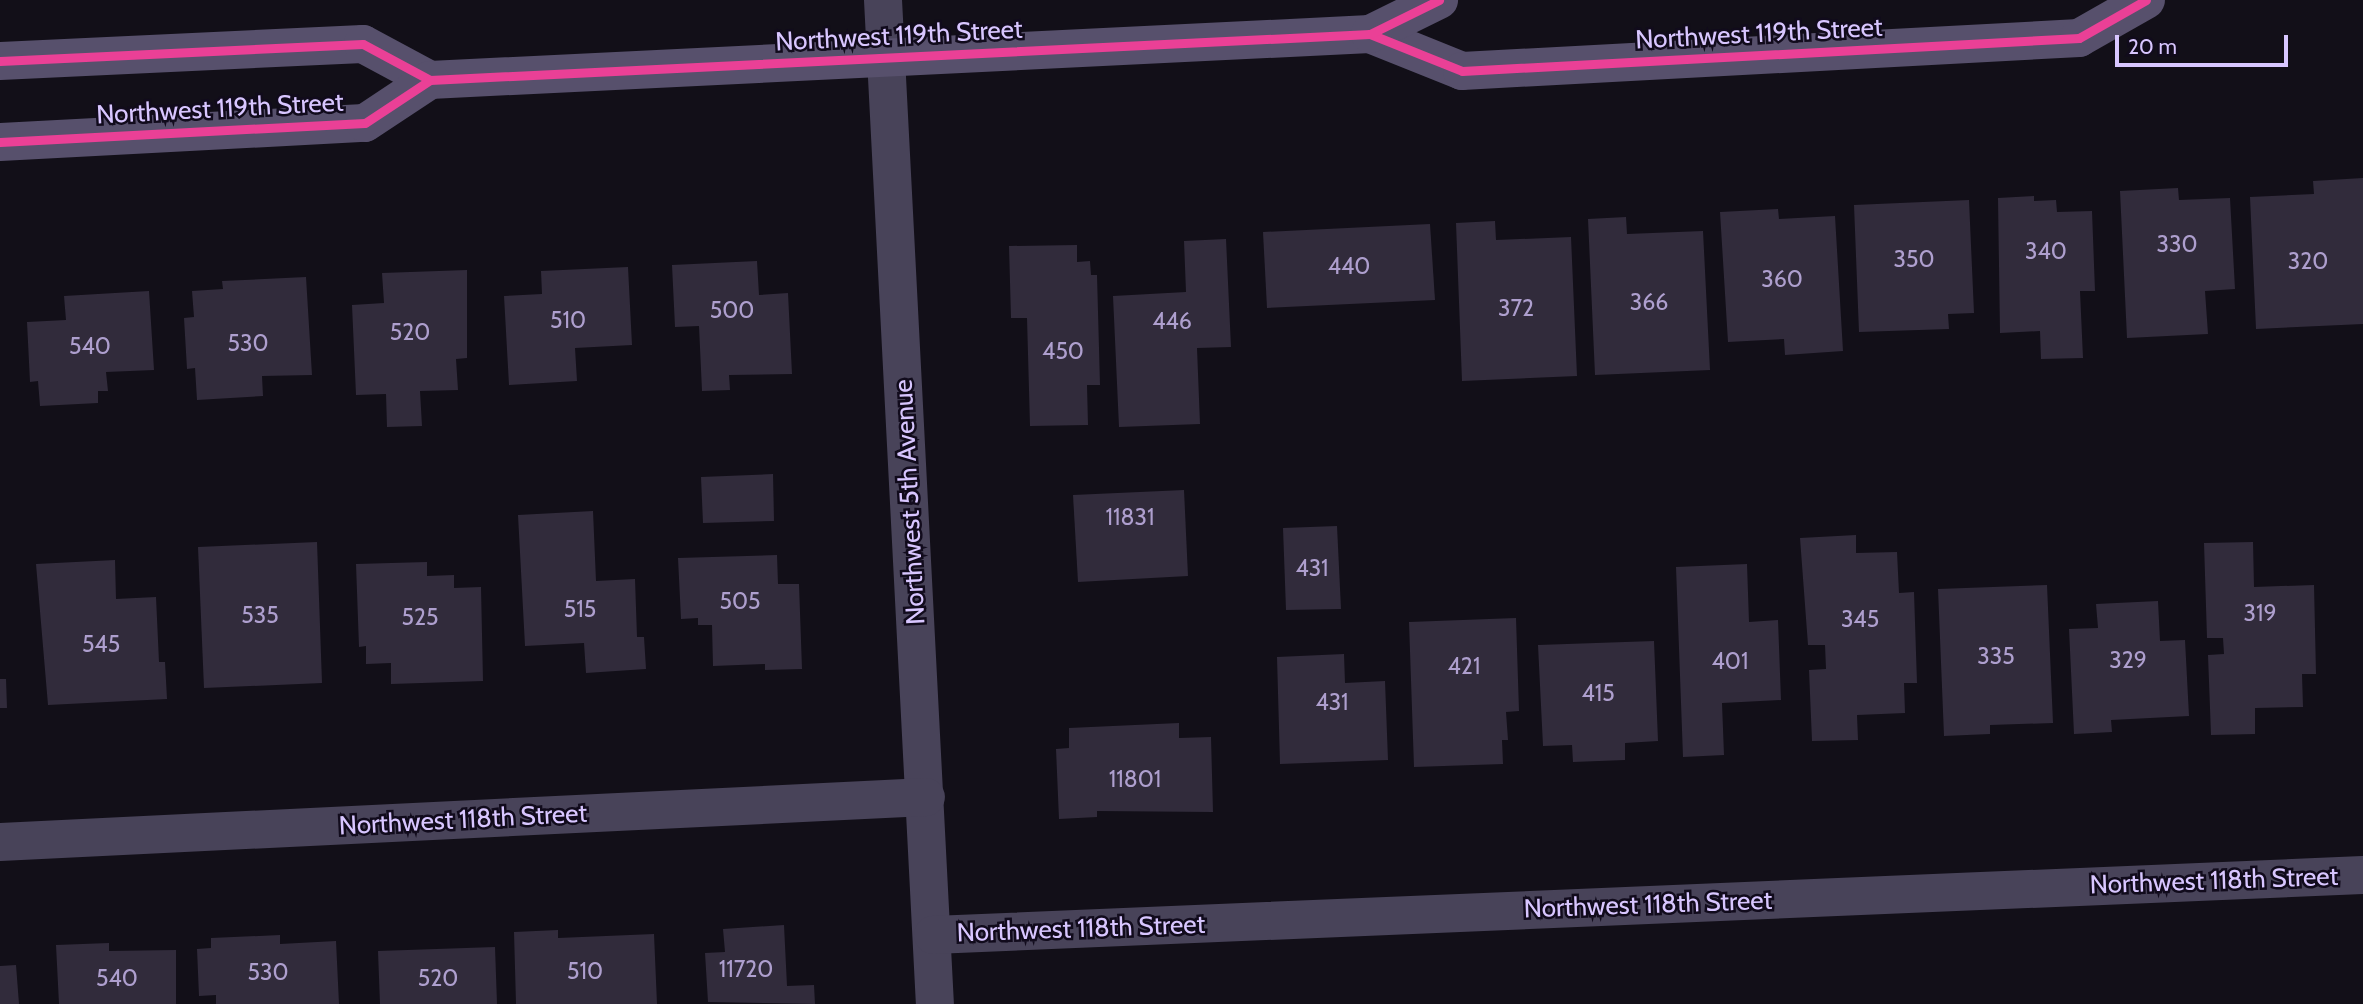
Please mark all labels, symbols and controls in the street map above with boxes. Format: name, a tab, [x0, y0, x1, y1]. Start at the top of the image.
street label: Northwest 119th Street	[1634, 12, 1884, 56]
street label: Northwest 119th Street	[774, 14, 1024, 58]
scale bar	[2118, 21, 2291, 65]
text: 20 m	[2128, 34, 2177, 59]
street label: Northwest 119th Street	[95, 87, 345, 131]
house number: 330	[2157, 230, 2197, 258]
house number: 340	[2025, 237, 2067, 265]
house number: 350	[1894, 245, 1934, 273]
house number: 320	[2288, 247, 2328, 275]
house number: 440	[1328, 252, 1370, 280]
house number: 360	[1761, 265, 1803, 293]
house number: 366	[1630, 288, 1668, 316]
house number: 372	[1498, 294, 1534, 322]
house number: 500	[710, 296, 754, 324]
house number: 510	[550, 306, 586, 334]
house number: 446	[1152, 307, 1192, 335]
house number: 520	[390, 318, 430, 346]
house number: 530	[228, 329, 268, 357]
house number: 540	[69, 332, 111, 360]
house number: 450	[1042, 337, 1084, 365]
street label: Northwest 5th Avenue	[888, 378, 932, 626]
house number: 11831	[1106, 503, 1154, 531]
house number: 431	[1295, 554, 1329, 582]
house number: 505	[720, 587, 760, 615]
house number: 515	[564, 595, 596, 623]
house number: 319	[2243, 599, 2277, 627]
house number: 535	[241, 601, 279, 629]
house number: 525	[402, 603, 438, 631]
house number: 345	[1841, 605, 1879, 633]
house number: 545	[82, 630, 120, 658]
house number: 335	[1977, 642, 2015, 670]
house number: 329	[2109, 646, 2147, 674]
house number: 401	[1712, 647, 1748, 675]
house number: 421	[1448, 652, 1480, 680]
house number: 415	[1581, 679, 1615, 707]
house number: 431	[1315, 688, 1349, 716]
house number: 11801	[1109, 765, 1161, 793]
street label: Northwest 118th Street	[338, 798, 588, 842]
street label: Northwest 118th Street	[2089, 861, 2339, 901]
street label: Northwest 118th Street	[1523, 885, 1773, 925]
street label: Northwest 118th Street	[956, 909, 1206, 949]
house number: 11720	[719, 955, 773, 983]
house number: 510	[567, 957, 603, 985]
house number: 530	[248, 958, 288, 986]
house number: 540	[96, 964, 138, 992]
house number: 520	[418, 964, 458, 992]

